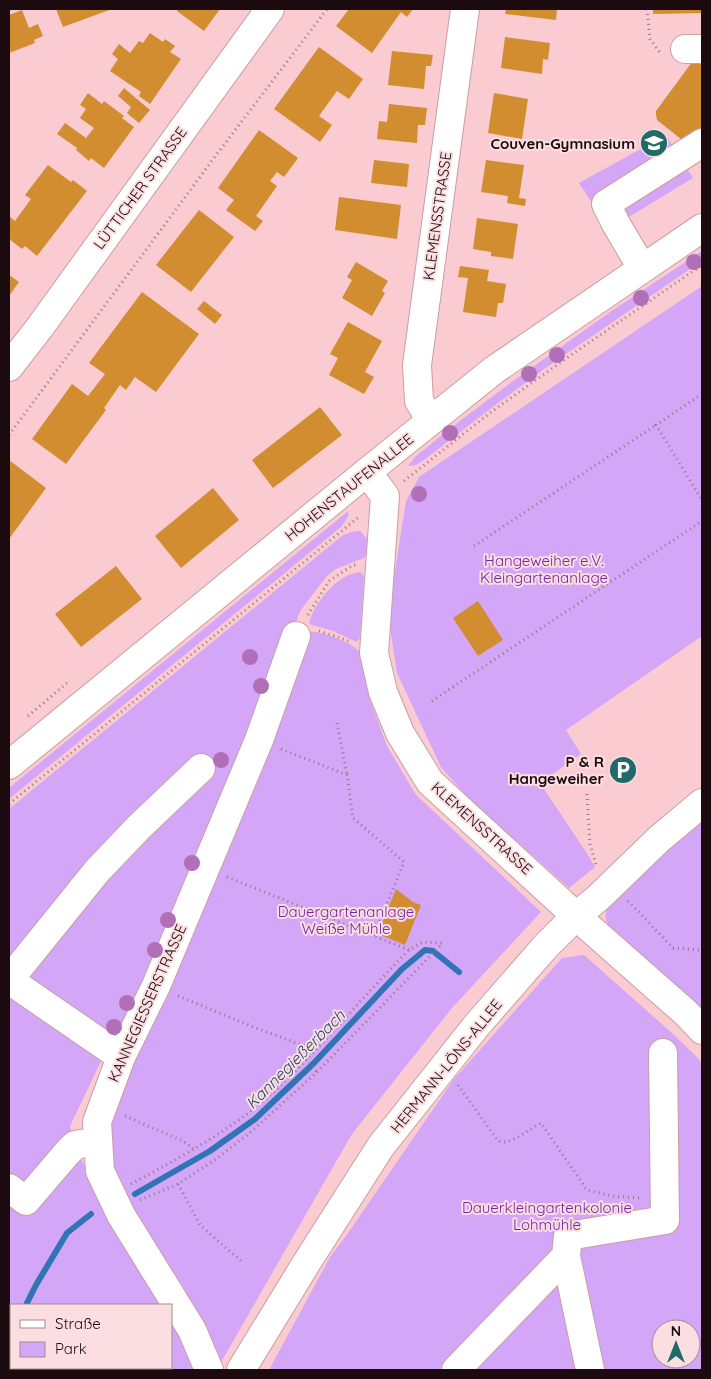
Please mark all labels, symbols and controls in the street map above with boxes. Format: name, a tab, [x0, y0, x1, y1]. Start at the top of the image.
street label: LÜTTICHER STRASSE	[89, 123, 191, 253]
school or university icon: Couven-Gymnasium	[639, 128, 669, 158]
place label: Couven-Gymnasium	[491, 134, 635, 153]
street label: KLEMENSSTRASSE	[419, 151, 455, 281]
street label: HOHENSTAUFENALLEE	[281, 429, 417, 545]
park label: Hangeweiher e.V. Kleingartenanlage	[480, 551, 608, 587]
place label: P & R Hangeweiher	[509, 752, 604, 788]
parking icon: P & R Hangeweiher	[608, 755, 638, 785]
street label: KLEMENSSTRASSE	[428, 778, 536, 878]
park label: Dauergartenanlage Weiße Mühle	[278, 902, 414, 938]
street label: KANNEGIESSERSTRASSE	[104, 921, 190, 1085]
street label: HERMANN-LÖNS-ALLEE	[386, 995, 506, 1137]
water label: Kannegießerbach	[241, 1005, 349, 1113]
park label: Dauerkleingartenkolonie Lohmühle	[462, 1198, 632, 1234]
legend	[10, 1304, 172, 1369]
text: Straße	[55, 1314, 101, 1333]
north arrow	[651, 1319, 701, 1369]
text: N	[671, 1322, 681, 1340]
text: Park	[55, 1339, 87, 1358]

